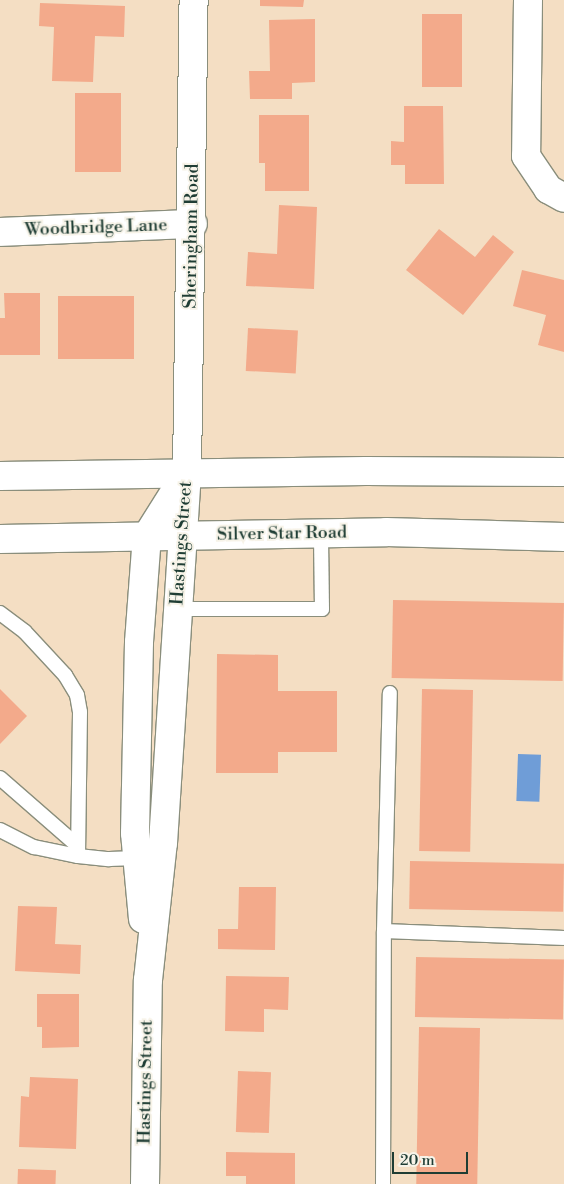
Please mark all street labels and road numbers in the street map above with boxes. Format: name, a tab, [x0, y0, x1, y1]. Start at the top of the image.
street label: Sheringham Road	[180, 163, 204, 309]
street label: Woodbridge Lane	[24, 215, 168, 241]
street label: Hastings Street	[167, 480, 197, 606]
street label: Silver Star Road	[217, 522, 347, 546]
street label: Hastings Street	[134, 1020, 158, 1144]

